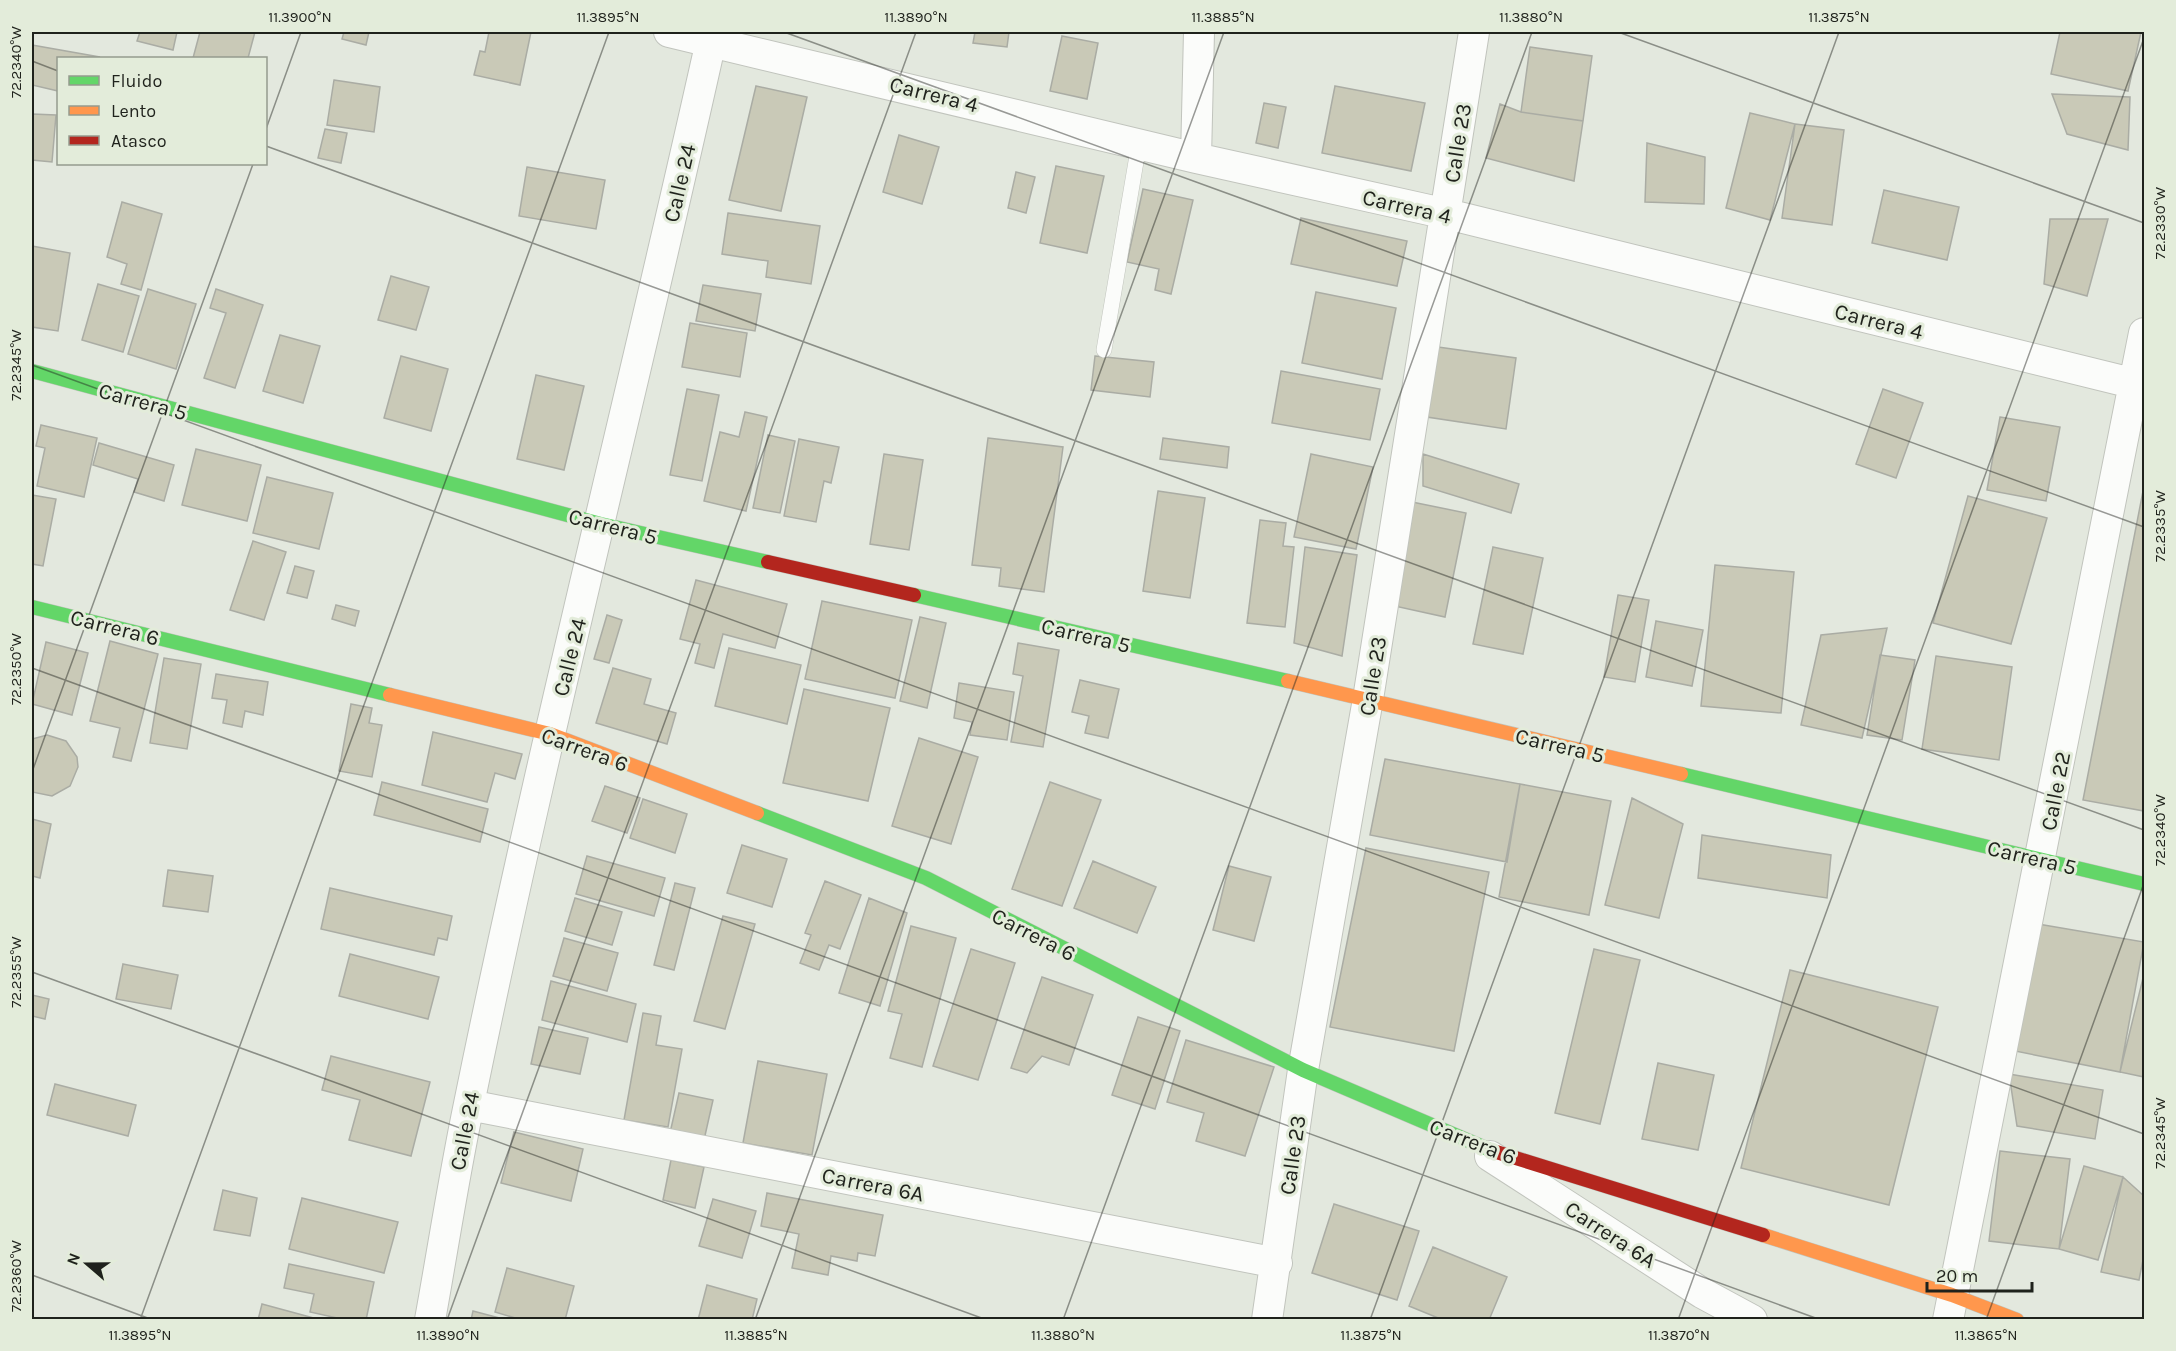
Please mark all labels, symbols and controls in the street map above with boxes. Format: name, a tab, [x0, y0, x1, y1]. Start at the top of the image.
text: 11.3900°N	[268, 8, 332, 26]
text: 11.3895°N	[576, 8, 640, 26]
text: 11.3890°N	[884, 8, 948, 26]
text: 11.3885°N	[1191, 8, 1255, 26]
text: 11.3880°N	[1499, 8, 1563, 26]
text: 11.3875°N	[1808, 8, 1870, 26]
text: 72.2340°W	[7, 26, 25, 98]
legend	[57, 57, 267, 165]
text: Fluido	[111, 70, 162, 92]
street label: Carrera 4	[887, 71, 981, 119]
text: Lento	[111, 100, 156, 122]
street label: Calle 23	[1439, 102, 1477, 185]
text: Atasco	[111, 130, 167, 152]
street label: Calle 24	[658, 142, 702, 225]
street label: Carrera 4	[1360, 184, 1454, 230]
text: 72.2330°W	[2151, 186, 2169, 259]
street label: Carrera 4	[1832, 298, 1926, 346]
text: 72.2345°W	[7, 329, 25, 401]
street label: Carrera 5	[96, 378, 190, 426]
text: 72.2335°W	[2151, 490, 2169, 562]
street label: Carrera 5	[566, 503, 660, 551]
street label: Carrera 6	[68, 604, 162, 652]
street label: Carrera 5	[1039, 613, 1133, 659]
street label: Calle 24	[548, 616, 592, 699]
text: 72.2350°W	[7, 632, 25, 705]
street label: Calle 23	[1354, 635, 1392, 718]
street label: Carrera 6	[538, 722, 632, 778]
street label: Carrera 5	[1513, 723, 1607, 769]
street label: Calle 22	[2036, 749, 2076, 833]
text: 72.2340°W	[2151, 794, 2169, 866]
street label: Carrera 5	[1985, 835, 2079, 881]
street label: Carrera 6	[987, 903, 1080, 967]
text: 72.2355°W	[7, 936, 25, 1008]
street label: Calle 24	[445, 1090, 485, 1173]
text: 72.2345°W	[2151, 1097, 2169, 1169]
street label: Calle 23	[1275, 1114, 1311, 1197]
street label: Carrera 6	[1426, 1114, 1520, 1170]
street label: Carrera 6A	[820, 1162, 926, 1208]
street label: Carrera 6A	[1560, 1196, 1661, 1274]
north arrow	[57, 1234, 117, 1294]
text: 72.2360°W	[7, 1239, 25, 1312]
text: N	[62, 1250, 84, 1268]
scale bar	[1927, 1255, 2032, 1293]
text: 20 m	[1936, 1265, 1978, 1287]
text: 11.3895°N	[108, 1326, 172, 1344]
text: 11.3890°N	[416, 1326, 480, 1344]
text: 11.3885°N	[724, 1326, 788, 1344]
text: 11.3880°N	[1031, 1326, 1095, 1344]
text: 11.3875°N	[1340, 1326, 1402, 1344]
text: 11.3870°N	[1648, 1326, 1710, 1344]
text: 11.3865°N	[1954, 1326, 2018, 1344]

